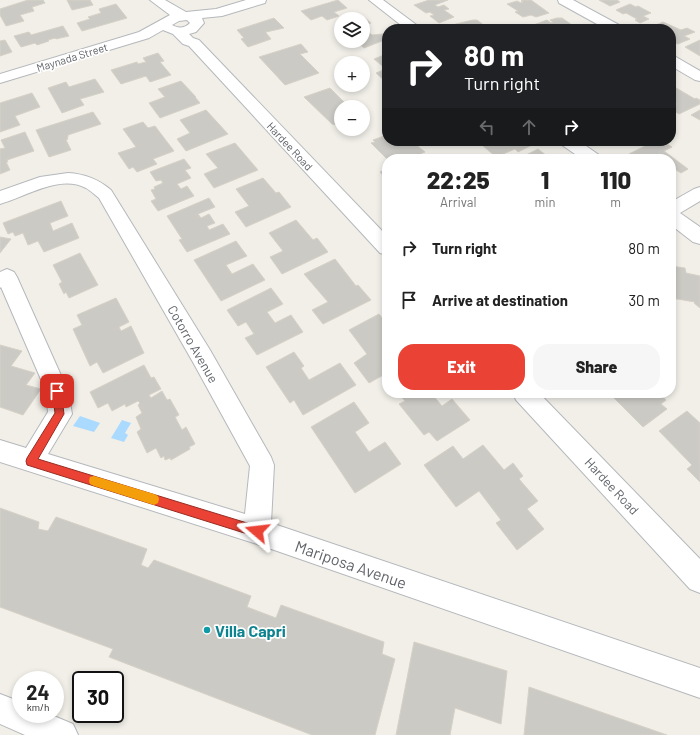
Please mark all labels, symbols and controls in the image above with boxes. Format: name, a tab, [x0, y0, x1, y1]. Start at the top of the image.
map controls	[334, 12, 370, 136]
button: layers	[334, 12, 370, 48]
text: 80 m	[464, 38, 524, 72]
street label: Maynada Street	[35, 40, 109, 74]
icon: right	[398, 40, 450, 92]
button: +	[334, 56, 370, 92]
text: Turn right	[464, 72, 540, 94]
button: −	[334, 100, 370, 136]
icon: left	[476, 116, 498, 138]
icon: ahead	[518, 116, 540, 138]
icon: right	[560, 116, 582, 138]
street label: Hardee Road	[264, 119, 316, 173]
text: 22:25	[427, 165, 490, 194]
text: 1	[541, 165, 549, 194]
text: 110	[600, 165, 631, 194]
text: Arrival	[440, 194, 476, 210]
text: min	[534, 194, 556, 210]
text: m	[610, 194, 621, 210]
icon: right	[398, 237, 420, 259]
text: Turn right	[432, 239, 497, 257]
text: 80 m	[628, 239, 660, 257]
icon: arrive	[398, 289, 420, 311]
text: Arrive at destination	[432, 291, 568, 309]
text: 30 m	[628, 291, 660, 309]
street label: Cotorro Avenue	[164, 302, 222, 386]
button: Exit	[398, 344, 525, 390]
button: Share	[533, 344, 660, 390]
pin	[40, 374, 74, 408]
icon: arrive	[46, 380, 68, 402]
street label: Hardee Road	[582, 454, 642, 518]
position arrow	[236, 510, 278, 552]
street label: Mariposa Avenue	[293, 536, 409, 592]
place label: Villa Capri	[215, 621, 286, 640]
marker: Villa Capri	[202, 625, 212, 635]
speed limit sign: 30	[72, 671, 124, 723]
text: 24	[26, 680, 50, 704]
text: km/h	[27, 701, 49, 713]

